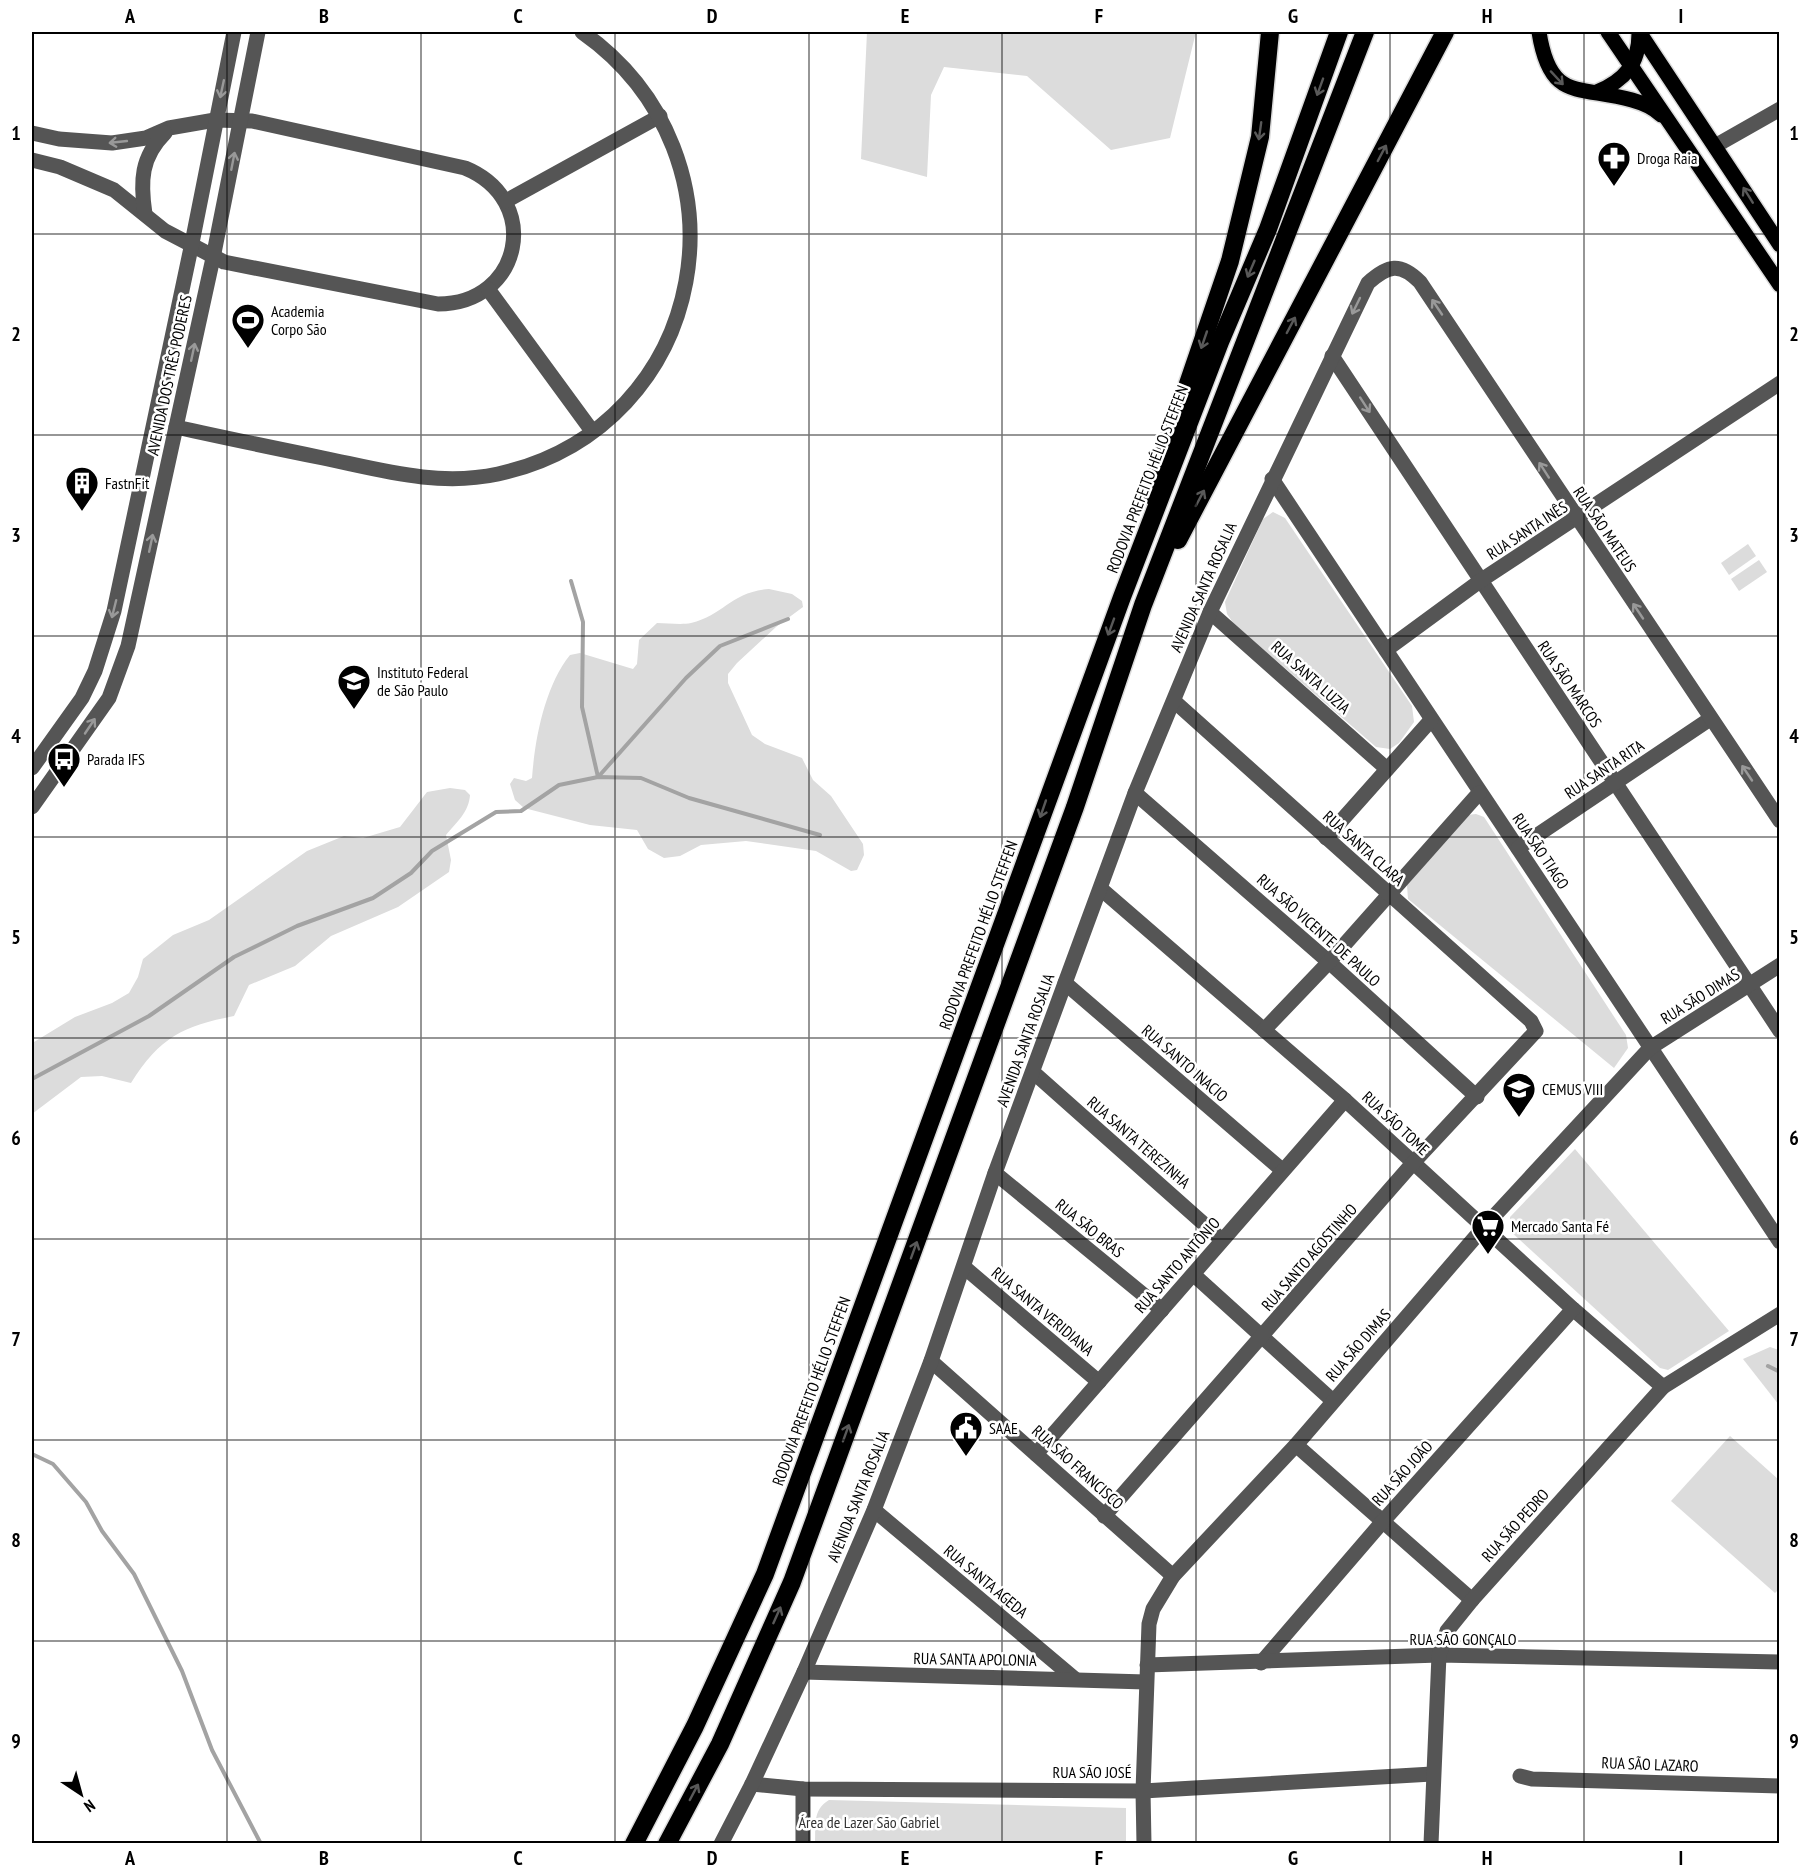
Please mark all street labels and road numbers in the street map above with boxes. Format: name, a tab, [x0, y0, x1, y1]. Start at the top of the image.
street label: AVENIDA DOS TRÊS PODERES	[142, 293, 196, 457]
street label: RODOVIA PREFEITO HÉLIO STEFFEN	[1102, 382, 1192, 576]
street label: RUA SÃO MATEUS	[1569, 482, 1641, 576]
street label: RUA SANTA INÊS	[1483, 496, 1571, 564]
street label: AVENIDA SANTA ROSALIA	[1165, 519, 1241, 655]
street label: RUA SANTA LUZIA	[1267, 636, 1355, 718]
street label: RUA SÃO MARCOS	[1534, 637, 1606, 731]
street label: RUA SANTA RITA	[1561, 735, 1648, 803]
street label: RUA SANTA CLARA	[1319, 806, 1409, 890]
street label: RUA SÃO TIAGO	[1508, 809, 1574, 893]
street label: RODOVIA PREFEITO HÉLIO STEFFEN	[934, 838, 1022, 1032]
street label: RUA SÃO VICENTE DE PAULO	[1253, 869, 1385, 991]
street label: RUA SÃO DIMAS	[1657, 964, 1743, 1028]
street label: AVENIDA SANTA ROSALIA	[992, 970, 1059, 1109]
street label: RUA SANTO INACIO	[1138, 1020, 1232, 1106]
street label: RUA SÃO TOME	[1358, 1087, 1434, 1159]
street label: RUA SANTA TEREZINHA	[1083, 1092, 1195, 1192]
street label: RUA SÃO BRAS	[1052, 1194, 1128, 1262]
street label: RUA SANTO AGOSTINHO	[1257, 1199, 1361, 1315]
street label: RUA SANTO ANTÔNIO	[1130, 1213, 1224, 1317]
street label: RUA SANTA VERIDIANA	[988, 1262, 1099, 1360]
street label: RODOVIA PREFEITO HÉLIO STEFFEN	[767, 1294, 855, 1488]
street label: RUA SÃO DIMAS	[1321, 1305, 1395, 1385]
street label: RUA SÃO FRANCISCO	[1028, 1421, 1128, 1514]
street label: AVENIDA SANTA ROSALIA	[822, 1427, 894, 1565]
street label: RUA SÃO JOÃO	[1367, 1436, 1437, 1510]
street label: RUA SÃO PEDRO	[1477, 1484, 1553, 1566]
street label: RUA SANTA AGEDA	[940, 1540, 1032, 1622]
street label: RUA SÃO GONÇALO	[1410, 1629, 1517, 1649]
street label: RUA SANTA APOLONIA	[913, 1648, 1037, 1670]
street label: RUA SÃO LAZARO	[1601, 1752, 1699, 1776]
street label: RUA SÃO JOSÉ	[1052, 1762, 1132, 1782]

